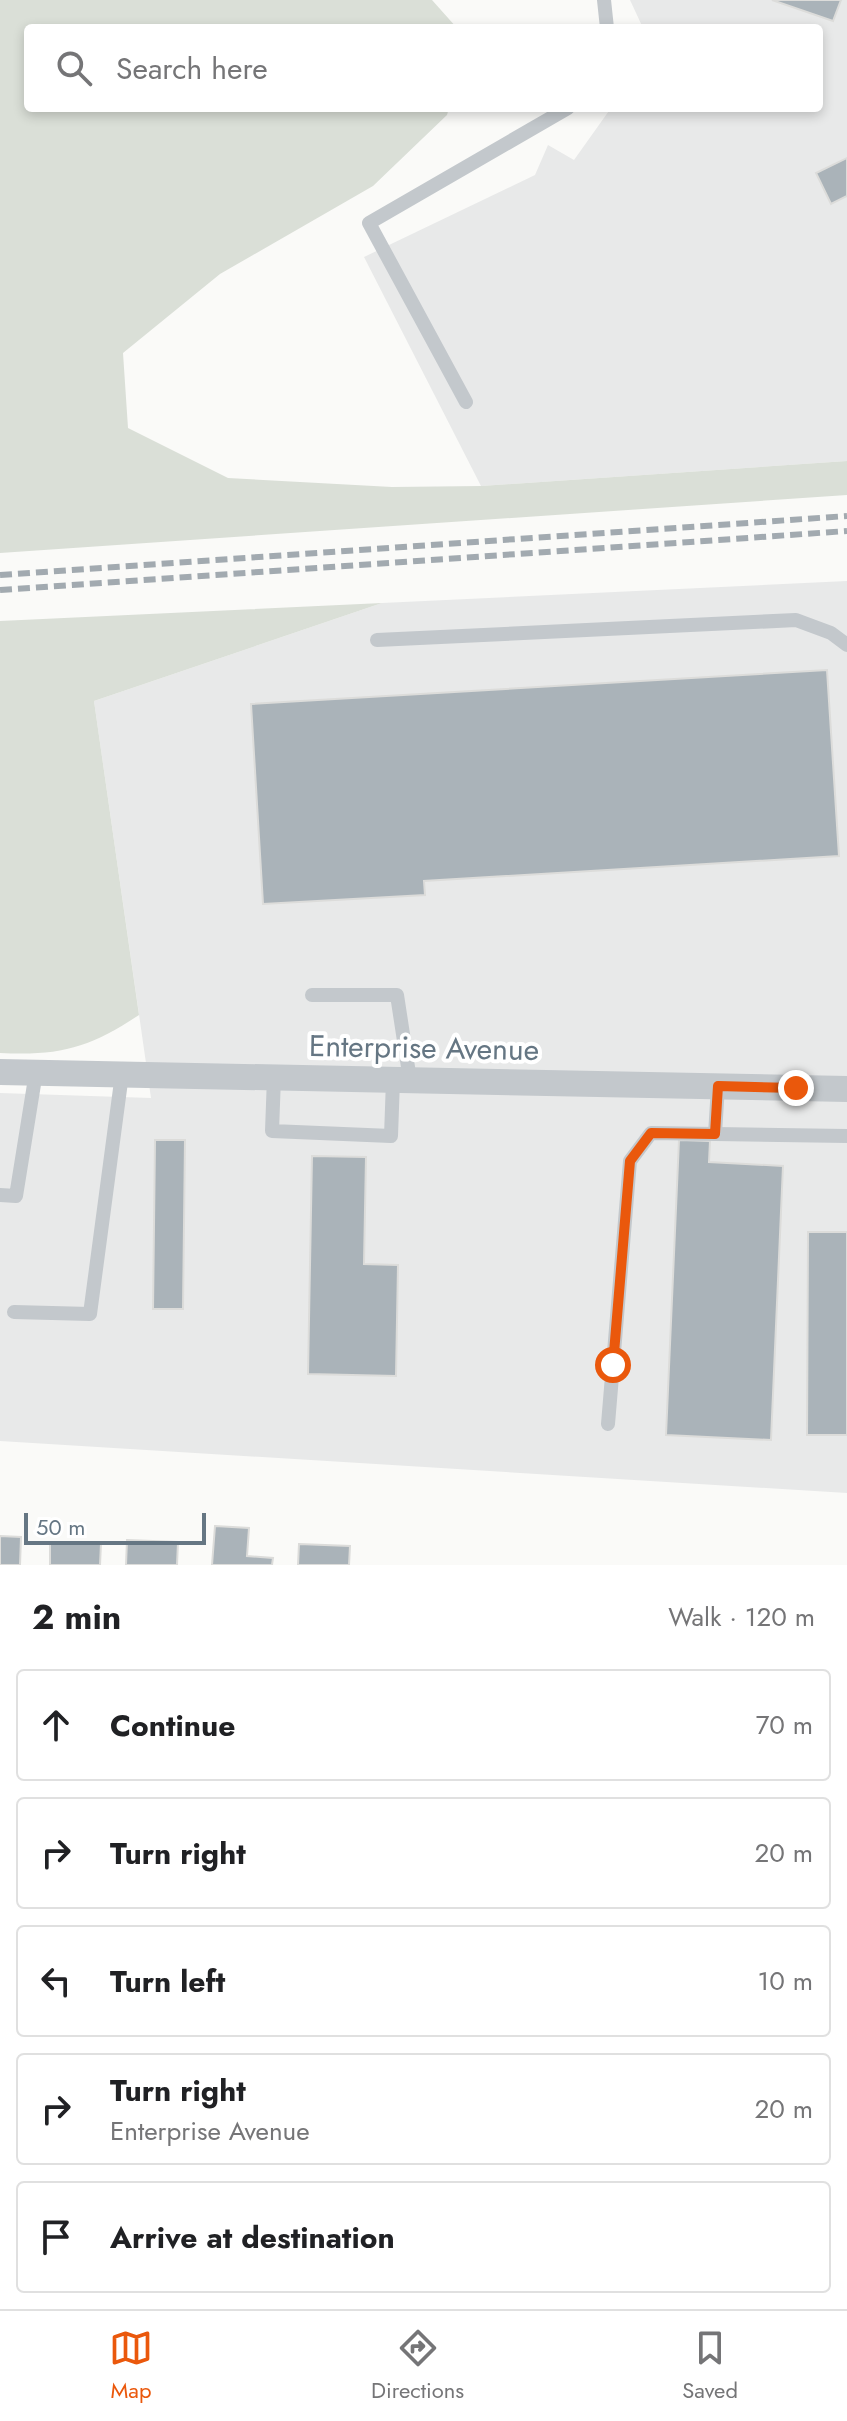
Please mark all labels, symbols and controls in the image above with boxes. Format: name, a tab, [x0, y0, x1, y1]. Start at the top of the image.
search box	[24, 24, 823, 112]
icon: search	[52, 46, 96, 90]
text: Search here	[116, 47, 268, 90]
street label: Enterprise Avenue	[308, 1024, 540, 1071]
route end	[778, 1070, 814, 1106]
route start	[595, 1347, 631, 1383]
scale bar	[24, 1509, 206, 1545]
text: 50 m	[36, 1511, 85, 1543]
text: 2 min	[32, 1593, 121, 1642]
text: Walk · 120 m	[668, 1598, 815, 1636]
icon: ahead	[34, 1703, 78, 1747]
text: Continue	[110, 1704, 236, 1747]
text: 70 m	[756, 1706, 813, 1744]
icon: right	[34, 1831, 78, 1875]
text: Turn right	[110, 1832, 246, 1875]
text: 20 m	[755, 1834, 813, 1872]
icon: left	[34, 1959, 78, 2003]
text: Turn left	[110, 1960, 225, 2003]
text: 10 m	[758, 1962, 813, 2000]
text: Turn right	[110, 2069, 246, 2112]
icon: right	[34, 2087, 78, 2131]
text: 20 m	[755, 2090, 813, 2128]
text: Enterprise Avenue	[110, 2112, 310, 2150]
icon: arrive	[34, 2215, 78, 2259]
text: Arrive at destination	[110, 2216, 395, 2259]
tab: Map	[109, 2326, 153, 2406]
tab: Directions	[371, 2326, 464, 2406]
tab: Saved	[682, 2326, 738, 2406]

